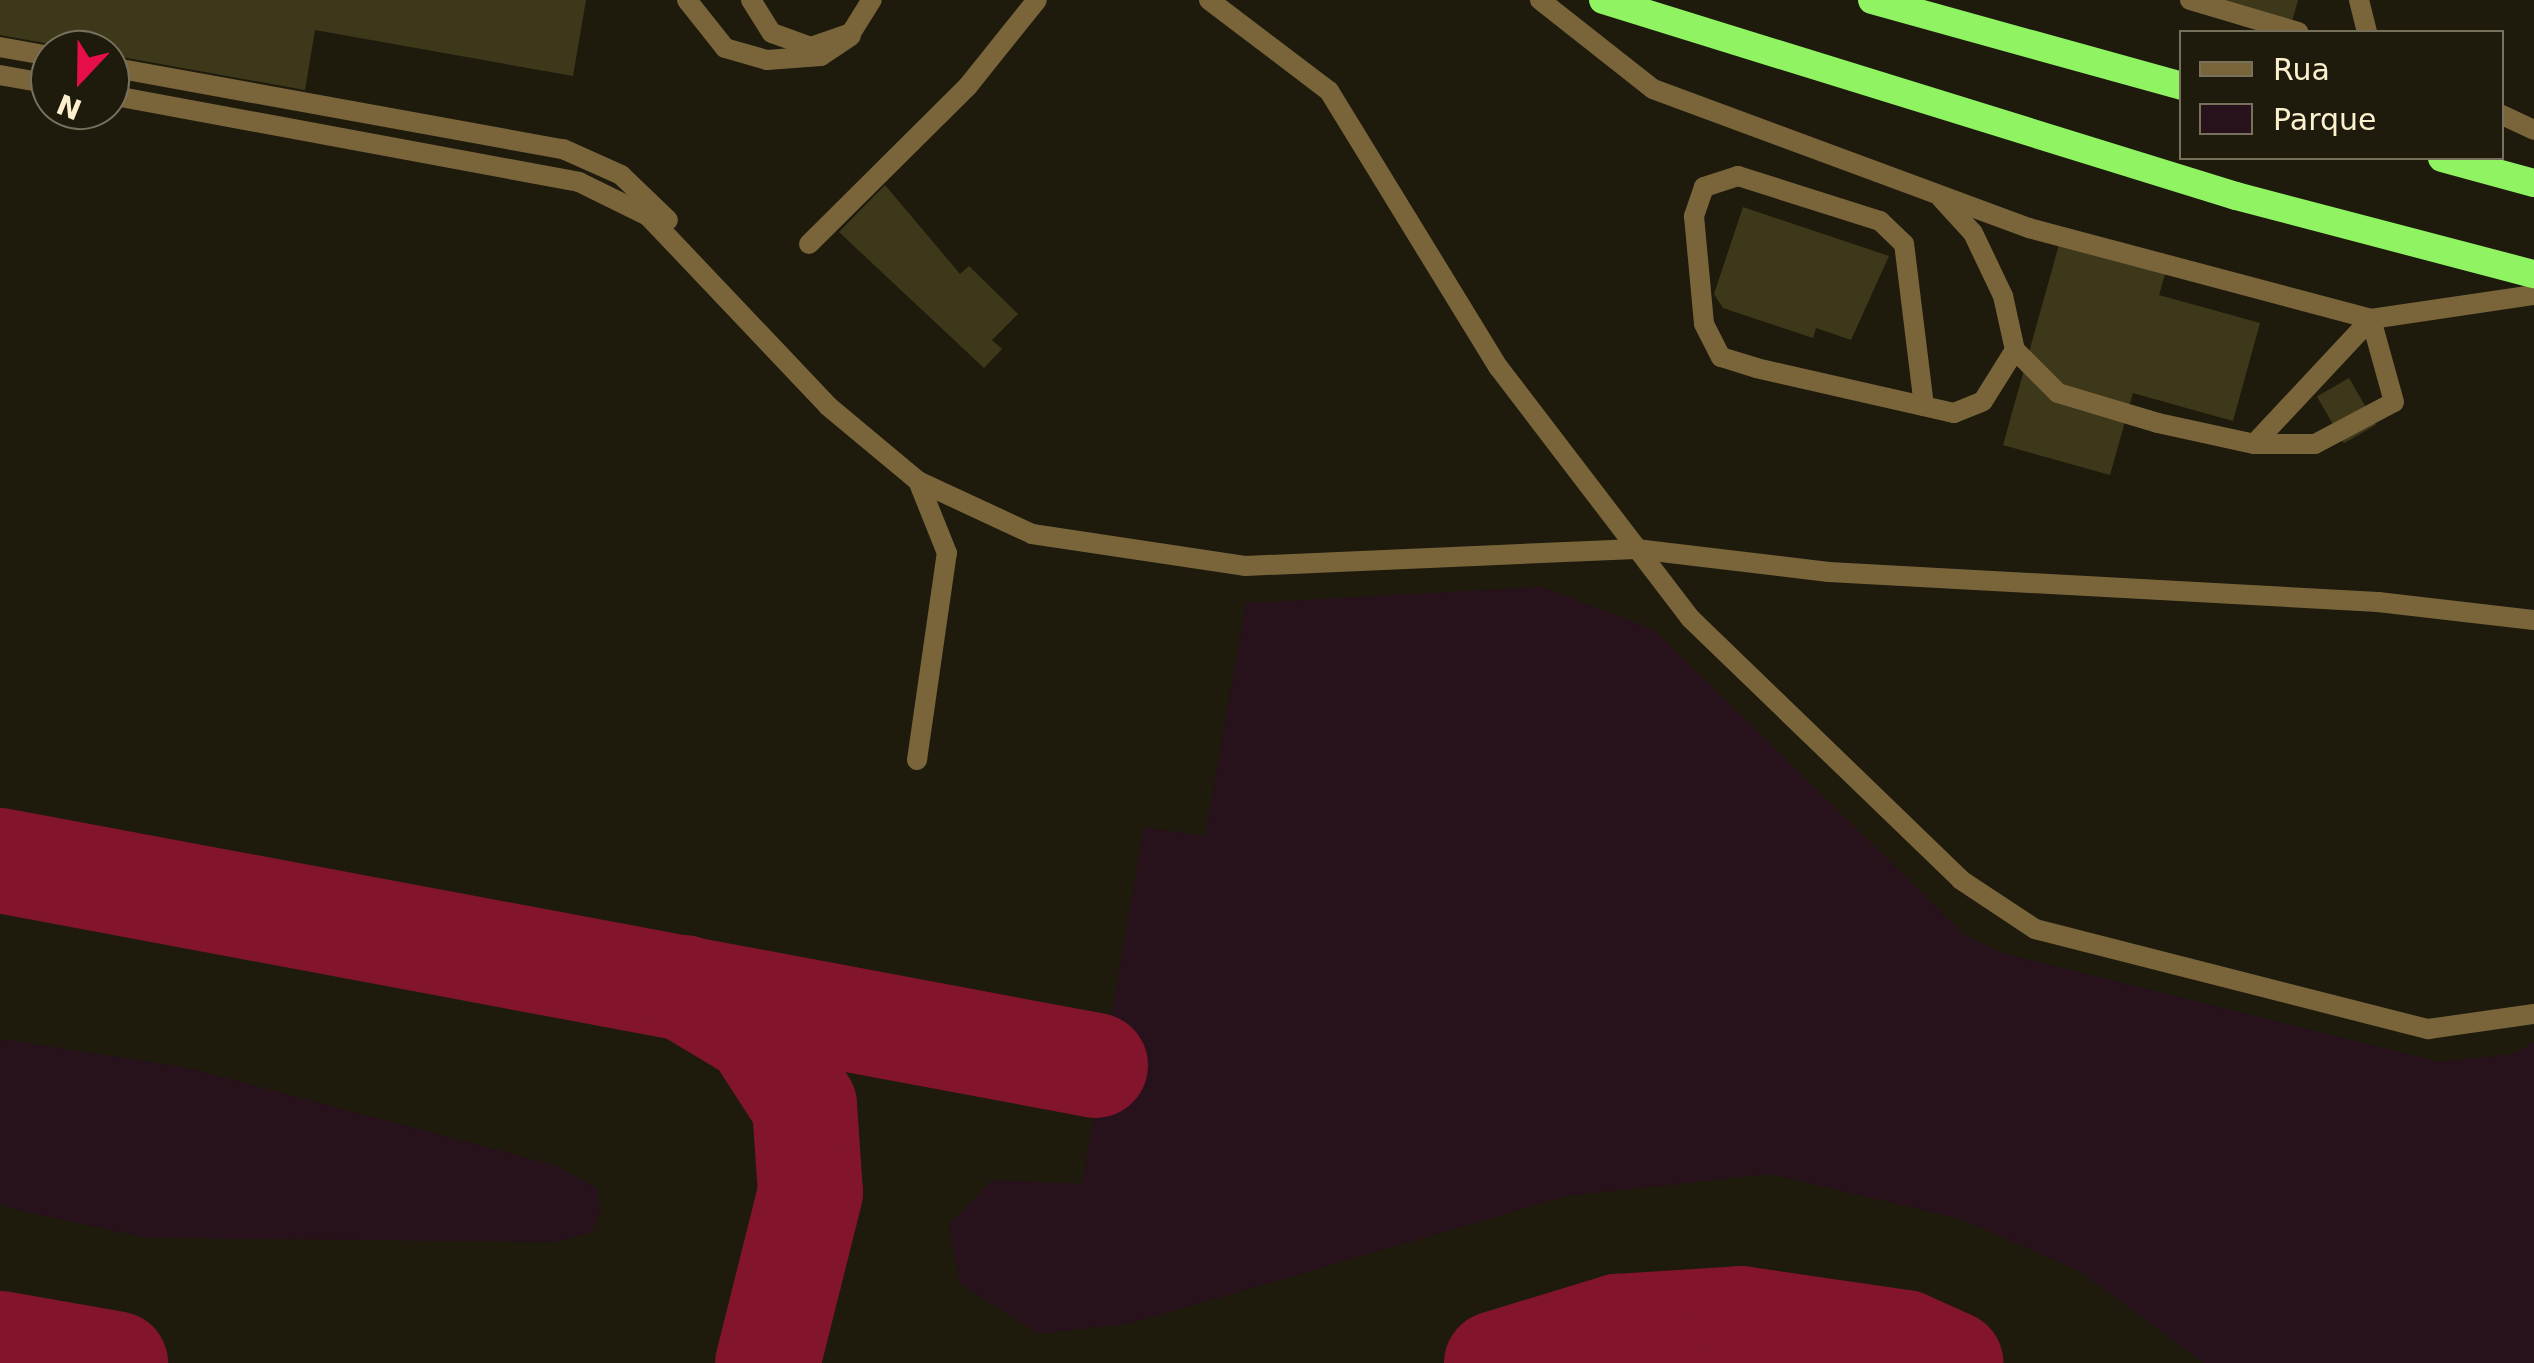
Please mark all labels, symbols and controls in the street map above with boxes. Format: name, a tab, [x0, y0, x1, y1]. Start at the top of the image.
north arrow	[30, 30, 130, 130]
legend	[2179, 30, 2504, 160]
text: Rua	[2273, 52, 2330, 87]
text: N	[52, 87, 86, 126]
text: Parque	[2273, 102, 2376, 137]

